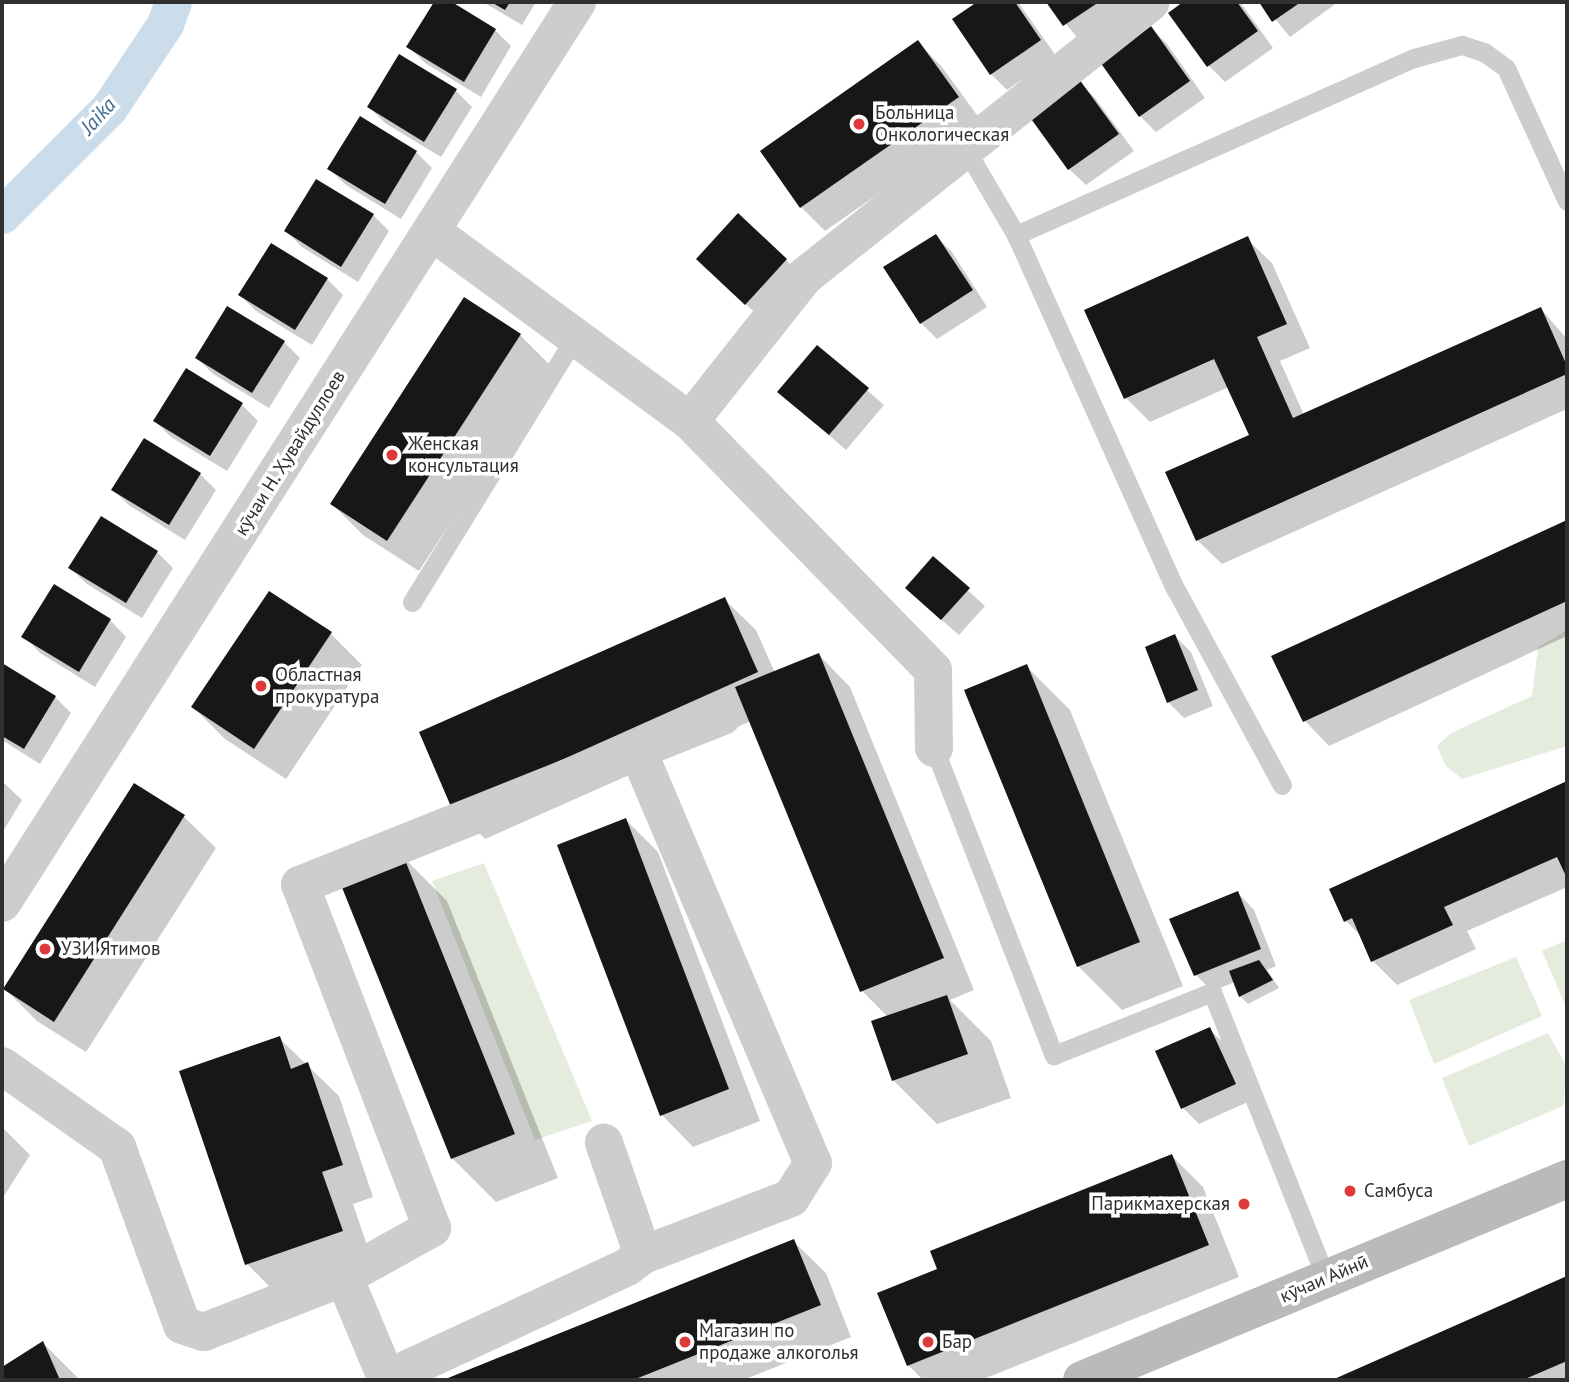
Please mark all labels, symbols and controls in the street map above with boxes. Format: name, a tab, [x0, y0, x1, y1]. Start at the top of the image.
water label: Jaika	[75, 92, 121, 140]
place label: Больница Онкологическая	[875, 102, 1009, 146]
marker: Больница Онкологическая	[849, 114, 869, 134]
street label: кӯчаи Н. Ҳувайдуллоев	[230, 366, 350, 540]
place label: Женская консультация	[408, 433, 519, 477]
marker: Женская консультация	[382, 445, 402, 465]
place label: Областная прокуратура	[275, 664, 379, 708]
marker: Областная прокуратура	[253, 678, 269, 694]
place label: УЗИ Ятимов	[61, 938, 160, 960]
marker: УЗИ Ятимов	[35, 939, 55, 959]
place label: Самбуса	[1364, 1180, 1433, 1202]
marker: Самбуса	[1342, 1183, 1358, 1199]
place label: Парикмахерская	[1091, 1193, 1230, 1215]
marker: Парикмахерская	[1236, 1196, 1252, 1212]
street label: кӯчаи Айнӣ	[1276, 1250, 1372, 1308]
place label: Магазин по продаже алкоголья	[699, 1320, 859, 1364]
place label: Бар	[942, 1331, 972, 1353]
marker: Магазин по продаже алкоголья	[677, 1334, 693, 1350]
marker: Бар	[920, 1334, 936, 1350]

